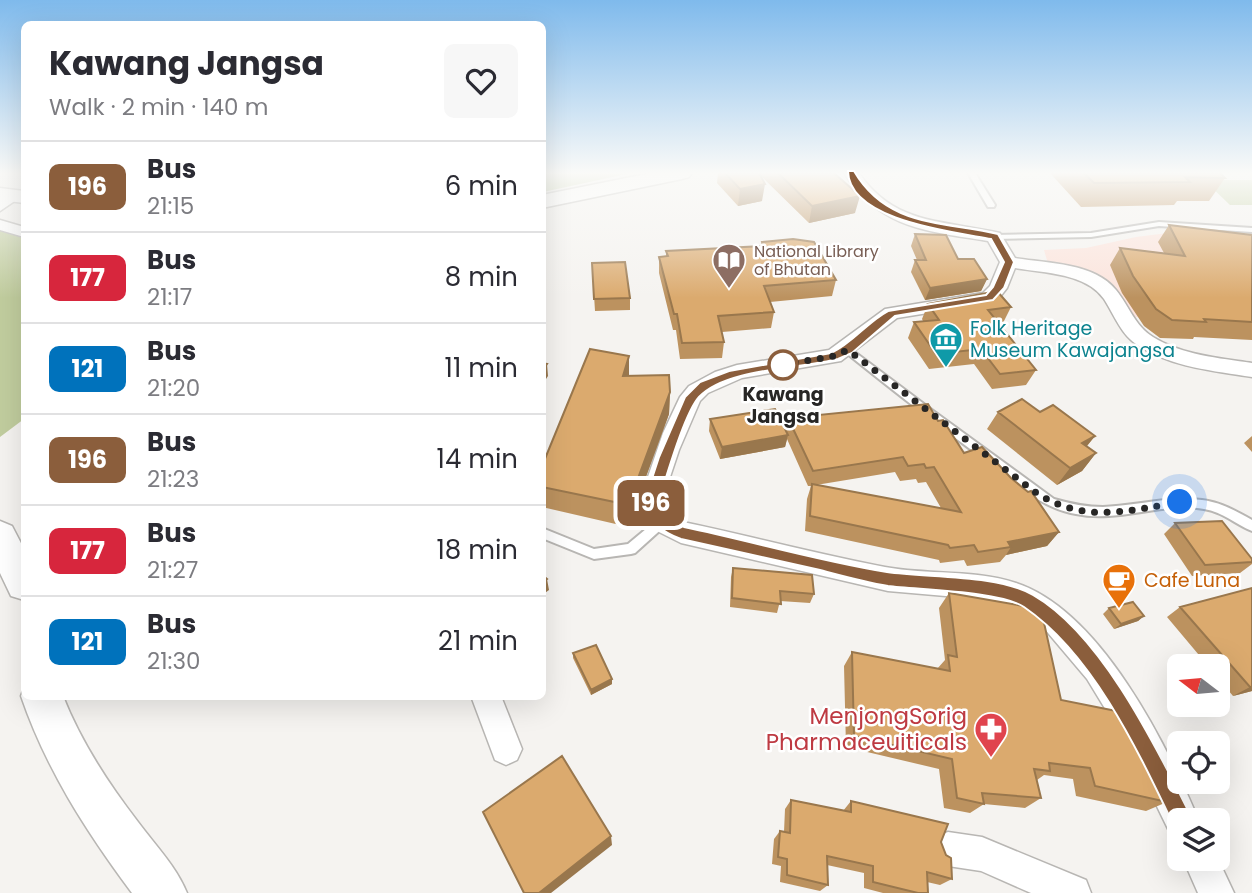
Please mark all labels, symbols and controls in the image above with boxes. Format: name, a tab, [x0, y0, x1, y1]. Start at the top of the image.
text: Kawang Jangsa	[49, 40, 324, 87]
button: heart	[444, 44, 518, 118]
text: Walk · 2 min · 140 m	[49, 91, 268, 123]
text: Bus	[147, 151, 196, 187]
text: 6 min	[445, 168, 518, 204]
text: 196	[68, 170, 107, 203]
text: 21:15	[147, 190, 194, 222]
place label: National Library of Bhutan	[754, 240, 879, 281]
library icon: National Library of Bhutan	[710, 241, 748, 290]
text: Bus	[147, 242, 196, 278]
text: 8 min	[445, 259, 518, 295]
text: 177	[70, 261, 105, 294]
text: 21:17	[147, 281, 192, 313]
place label: Folk Heritage Museum Kawajangsa	[970, 315, 1175, 364]
museum icon: Folk Heritage Museum Kawajangsa	[927, 320, 965, 369]
text: Bus	[147, 333, 196, 369]
text: 11 min	[445, 350, 518, 386]
marker: Kawang Jangsa	[768, 350, 798, 380]
text: 121	[72, 352, 103, 385]
text: 21:20	[147, 372, 200, 404]
place label: Kawang Jangsa	[742, 381, 824, 430]
text: Bus	[147, 424, 196, 460]
text: 14 min	[437, 441, 518, 477]
text: 196	[68, 443, 107, 476]
text: 21:23	[147, 463, 199, 495]
line badge: 196	[611, 480, 691, 526]
your location	[1162, 484, 1197, 519]
text: 196	[631, 486, 671, 519]
text: Bus	[147, 515, 196, 551]
text: 18 min	[437, 532, 518, 568]
text: 177	[70, 534, 105, 567]
text: 21:27	[147, 554, 198, 586]
cafe icon: Cafe Luna	[1100, 561, 1138, 610]
place label: Cafe Luna	[1144, 567, 1240, 594]
text: Bus	[147, 606, 196, 642]
text: 21 min	[438, 623, 518, 659]
text: 121	[72, 625, 103, 658]
text: 21:30	[147, 645, 200, 677]
north arrow	[1167, 654, 1230, 718]
map controls	[1167, 654, 1230, 871]
place label: MenjongSorig Pharmaceuiticals	[766, 700, 967, 758]
pharmacy icon: MenjongSorig Pharmaceuiticals	[972, 710, 1010, 759]
button: locate	[1167, 731, 1230, 794]
button: layers	[1167, 808, 1230, 871]

